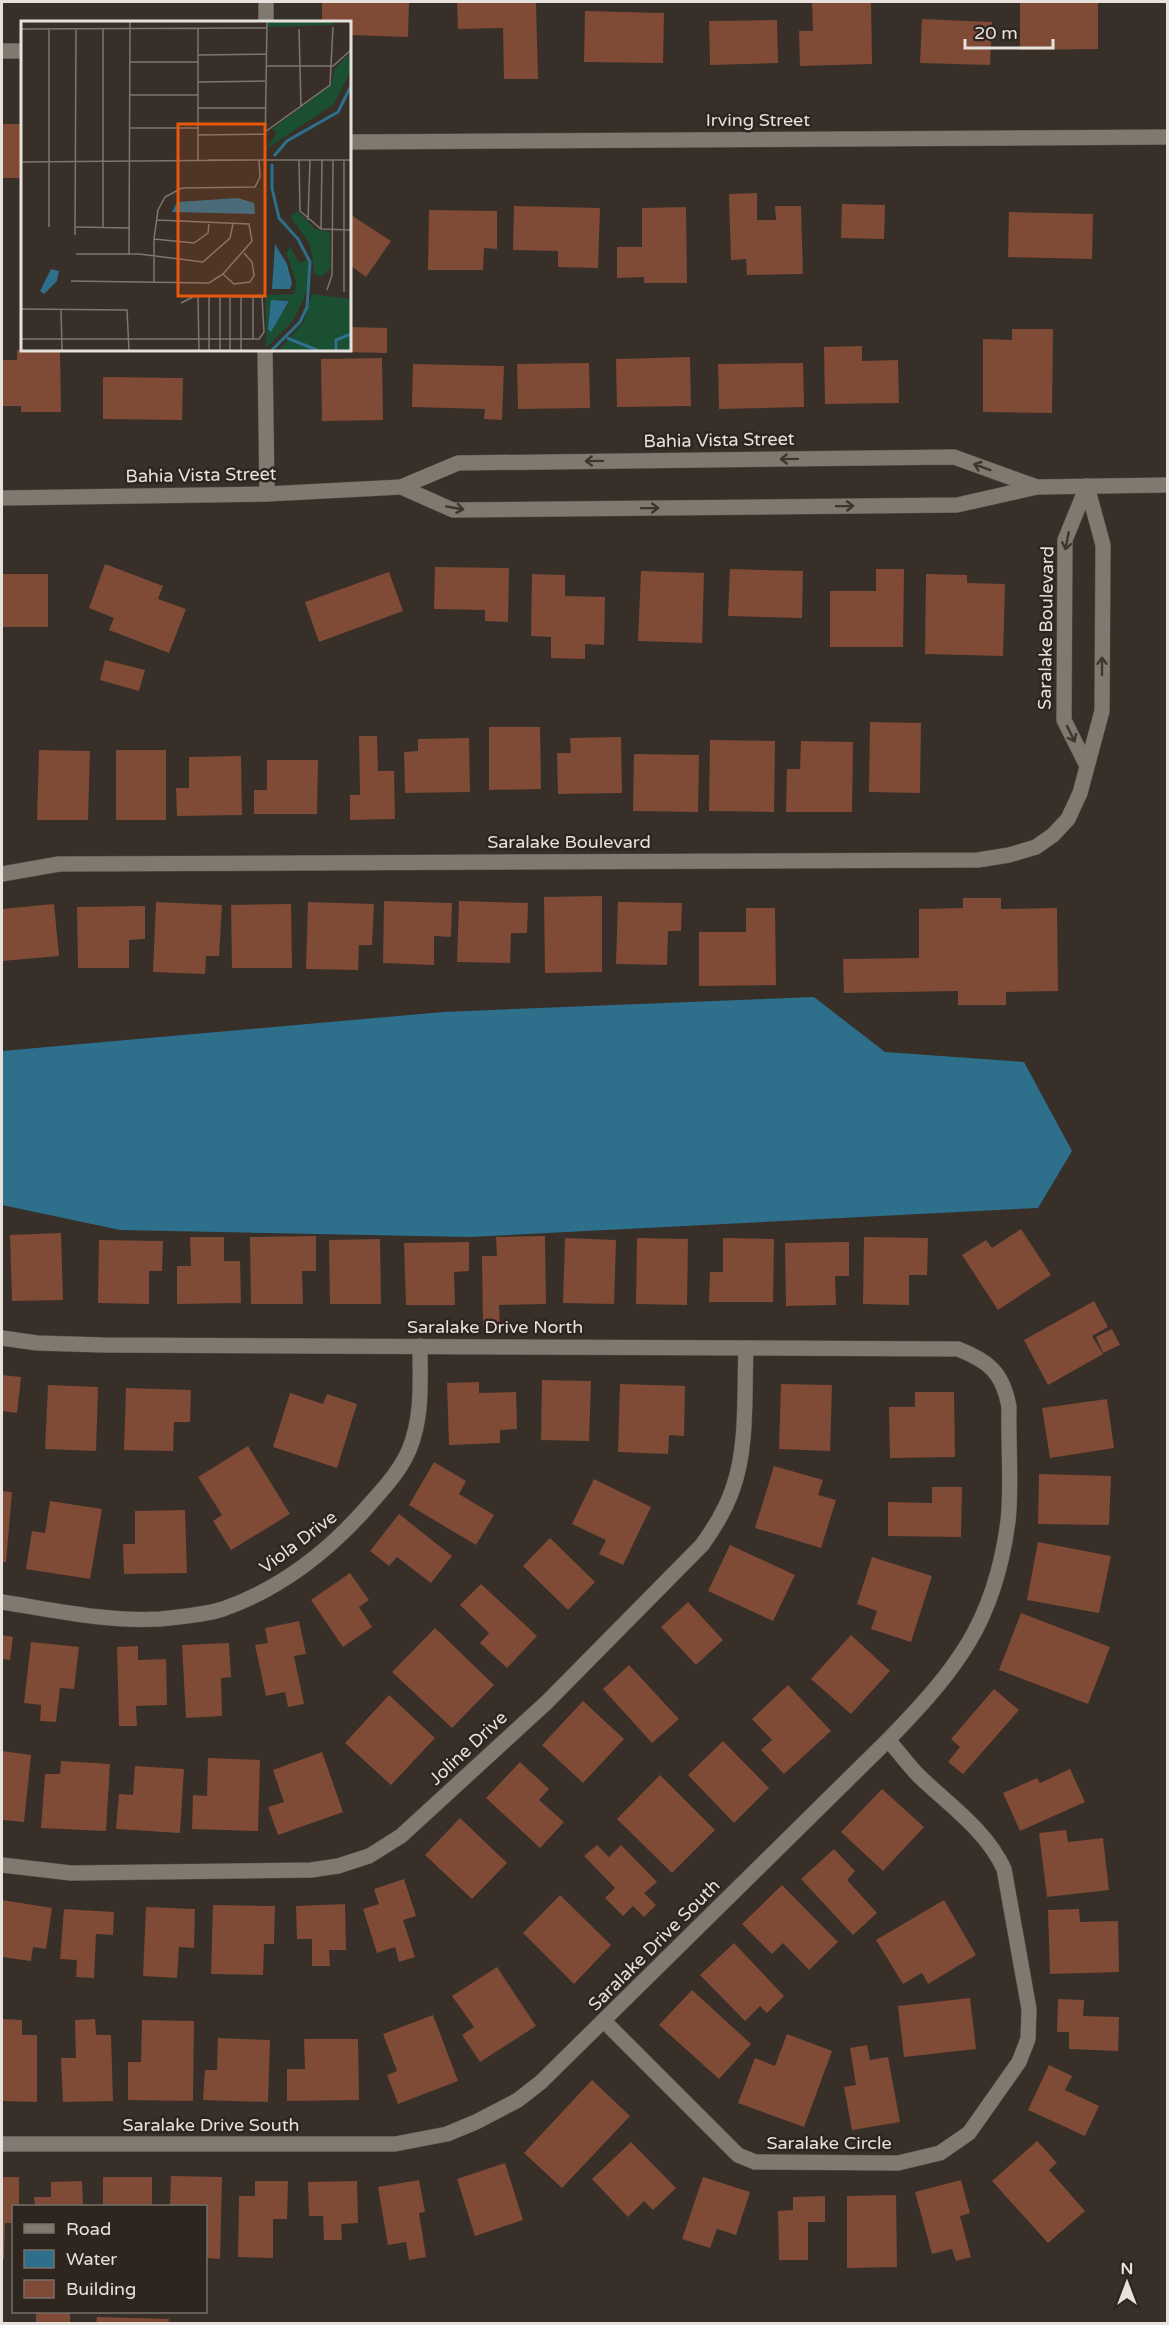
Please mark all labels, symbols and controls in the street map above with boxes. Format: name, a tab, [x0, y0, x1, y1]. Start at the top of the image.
scale bar	[965, 12, 1054, 50]
inset map	[21, 21, 351, 351]
text: 20 m	[974, 22, 1018, 44]
street label: Irving Street	[706, 109, 810, 131]
street label: Bahia Vista Street	[643, 428, 795, 452]
one-way arrow	[779, 453, 799, 465]
one-way arrow	[584, 455, 604, 467]
one-way arrow	[973, 461, 992, 472]
street label: Bahia Vista Street	[125, 463, 277, 487]
one-way arrow	[834, 500, 854, 512]
one-way arrow	[639, 502, 659, 514]
one-way arrow	[445, 503, 464, 514]
one-way arrow	[1061, 531, 1072, 550]
street label: Saralake Boulevard	[1034, 546, 1058, 710]
one-way arrow	[1097, 657, 1108, 677]
one-way arrow	[1066, 724, 1077, 742]
street label: Saralake Boulevard	[487, 831, 651, 853]
street label: Saralake Drive North	[407, 1316, 583, 1338]
street label: Viola Drive	[255, 1506, 341, 1578]
street label: Joline Drive	[424, 1706, 512, 1790]
street label: Saralake Drive South	[584, 1875, 724, 2015]
street label: Saralake Drive South	[122, 2114, 300, 2136]
street label: Saralake Circle	[766, 2132, 892, 2154]
legend	[12, 2205, 207, 2313]
text: Road	[66, 2218, 111, 2240]
text: Water	[66, 2248, 117, 2270]
north arrow	[1097, 2253, 1157, 2313]
text: N	[1121, 2259, 1133, 2279]
text: Building	[66, 2278, 136, 2300]

